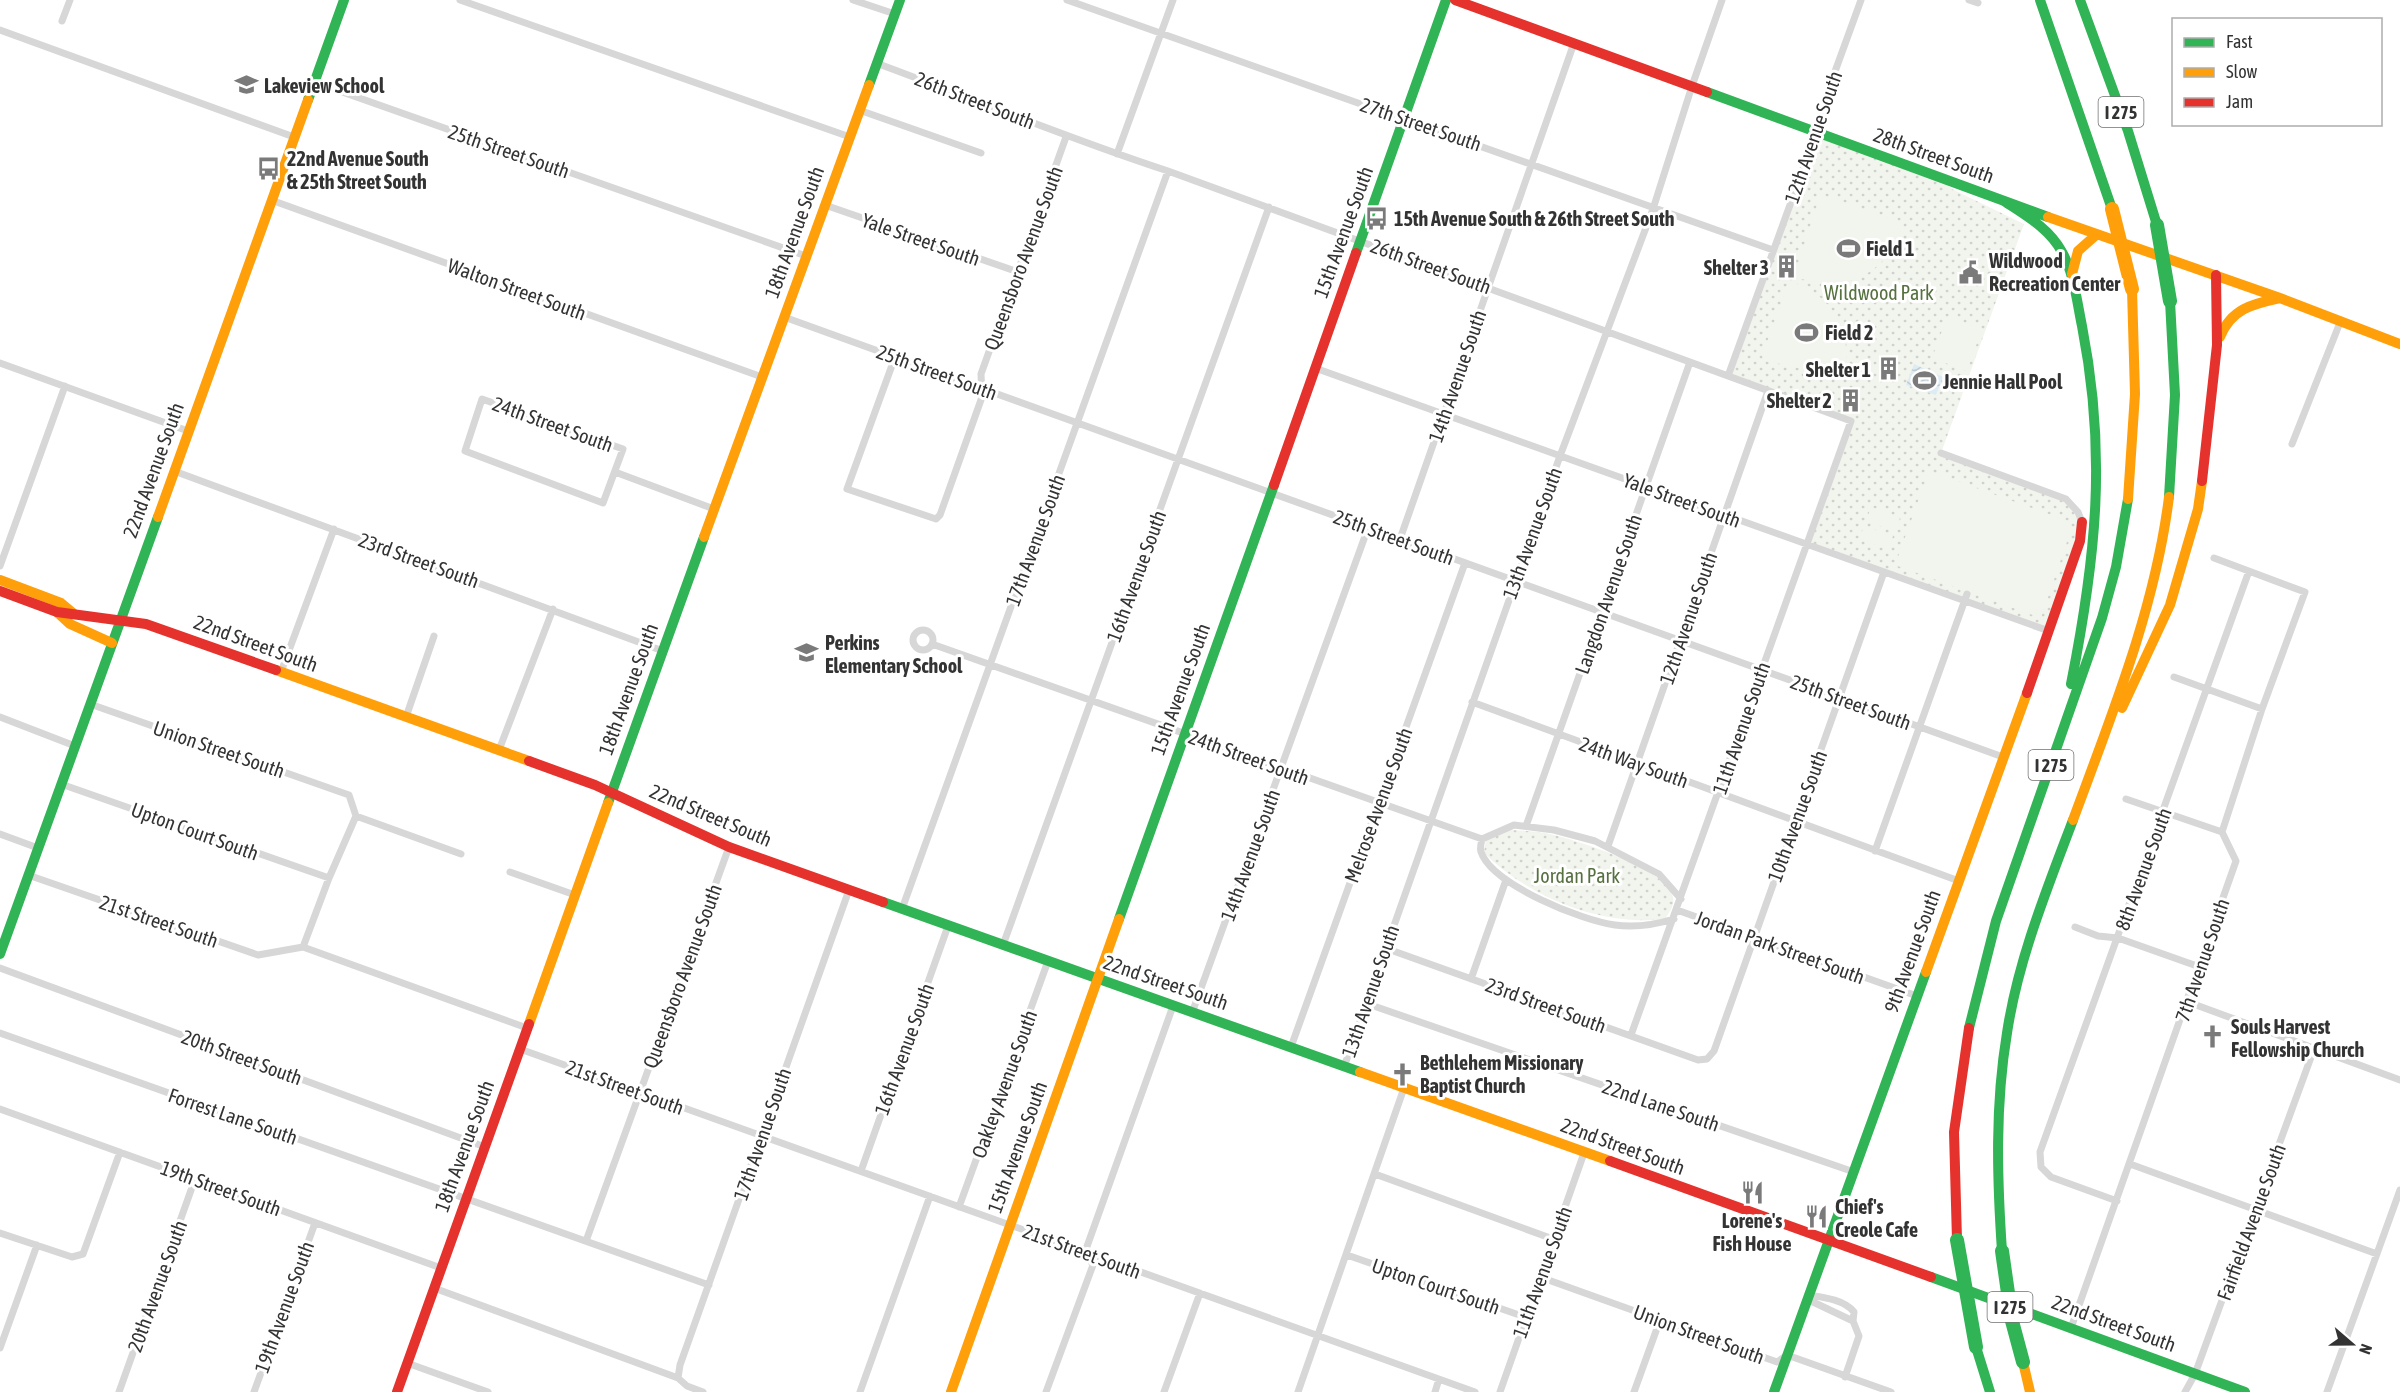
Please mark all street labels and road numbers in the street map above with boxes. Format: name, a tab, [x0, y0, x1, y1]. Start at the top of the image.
street label: 26th Street South	[912, 67, 1038, 133]
street label: 12th Avenue South	[1780, 68, 1846, 206]
street label: 27th Street South	[1357, 93, 1485, 155]
road number: I 275	[2098, 97, 2144, 127]
street label: 25th Street South	[445, 120, 573, 182]
street label: 28th Street South	[1871, 123, 1997, 187]
street label: 18th Avenue South	[760, 163, 828, 301]
street label: Queensboro Avenue South	[979, 163, 1067, 353]
street label: 15th Avenue South	[1309, 163, 1377, 301]
street label: Yale Street South	[859, 208, 983, 270]
street label: 26th Street South	[1368, 234, 1494, 298]
street label: Walton Street South	[445, 253, 589, 325]
street label: 14th Avenue South	[1424, 307, 1490, 445]
street label: 25th Street South	[874, 340, 1000, 404]
street label: 24th Street South	[490, 392, 616, 456]
street label: 22nd Avenue South	[118, 399, 188, 541]
street label: 13th Avenue South	[1498, 464, 1566, 602]
street label: Yale Street South	[1620, 468, 1744, 532]
street label: 17th Avenue South	[1001, 471, 1069, 609]
street label: 25th Street South	[1331, 505, 1457, 569]
street label: 16th Avenue South	[1102, 507, 1170, 645]
street label: Langdon Avenue South	[1570, 511, 1646, 677]
street label: 23rd Street South	[356, 528, 482, 592]
street label: 12th Avenue South	[1655, 549, 1721, 687]
street label: 22nd Street South	[191, 610, 321, 676]
street label: 18th Avenue South	[594, 620, 662, 758]
street label: 15th Avenue South	[1146, 620, 1214, 758]
street label: 11th Avenue South	[1708, 659, 1774, 797]
street label: 25th Street South	[1788, 670, 1914, 734]
street label: Union Street South	[150, 716, 288, 782]
street label: Melrose Avenue South	[1339, 724, 1417, 886]
street label: 24th Street South	[1186, 725, 1312, 789]
street label: 24th Way South	[1576, 732, 1692, 792]
street label: 10th Avenue South	[1763, 747, 1831, 885]
road number: I 275	[2028, 750, 2074, 780]
street label: 22nd Street South	[647, 779, 775, 851]
street label: 14th Avenue South	[1216, 786, 1284, 924]
street label: Upton Court South	[128, 797, 262, 865]
street label: 8th Avenue South	[2110, 805, 2176, 933]
street label: Queensboro Avenue South	[638, 881, 726, 1071]
street label: 9th Avenue South	[1879, 887, 1945, 1015]
street label: 21st Street South	[97, 890, 221, 952]
street label: 7th Avenue South	[2170, 895, 2234, 1025]
street label: Jordan Park Street South	[1692, 906, 1868, 988]
street label: 13th Avenue South	[1337, 922, 1403, 1060]
street label: 22nd Street South	[1101, 950, 1231, 1014]
street label: 23rd Street South	[1483, 973, 1609, 1037]
street label: 16th Avenue South	[870, 980, 938, 1118]
street label: Oakley Avenue South	[967, 1007, 1041, 1161]
street label: 20th Street South	[179, 1025, 305, 1089]
street label: 21st Street South	[563, 1055, 687, 1119]
street label: 17th Avenue South	[729, 1065, 795, 1203]
street label: 22nd Lane South	[1599, 1074, 1723, 1136]
street label: 18th Avenue South	[430, 1077, 498, 1215]
street label: 15th Avenue South	[983, 1078, 1051, 1216]
street label: Forrest Lane South	[165, 1083, 301, 1149]
street label: 22nd Street South	[1558, 1113, 1688, 1179]
street label: Fairfield Avenue South	[2212, 1141, 2290, 1303]
street label: 19th Street South	[158, 1156, 284, 1220]
street label: 11th Avenue South	[1508, 1203, 1576, 1341]
street label: 20th Avenue South	[123, 1217, 191, 1355]
street label: 21st Street South	[1020, 1219, 1144, 1283]
street label: 19th Avenue South	[250, 1238, 318, 1376]
street label: Upton Court South	[1369, 1253, 1503, 1319]
street label: 22nd Street South	[2049, 1290, 2179, 1356]
road number: I 275	[1988, 1292, 2032, 1322]
street label: Union Street South	[1630, 1300, 1768, 1368]

